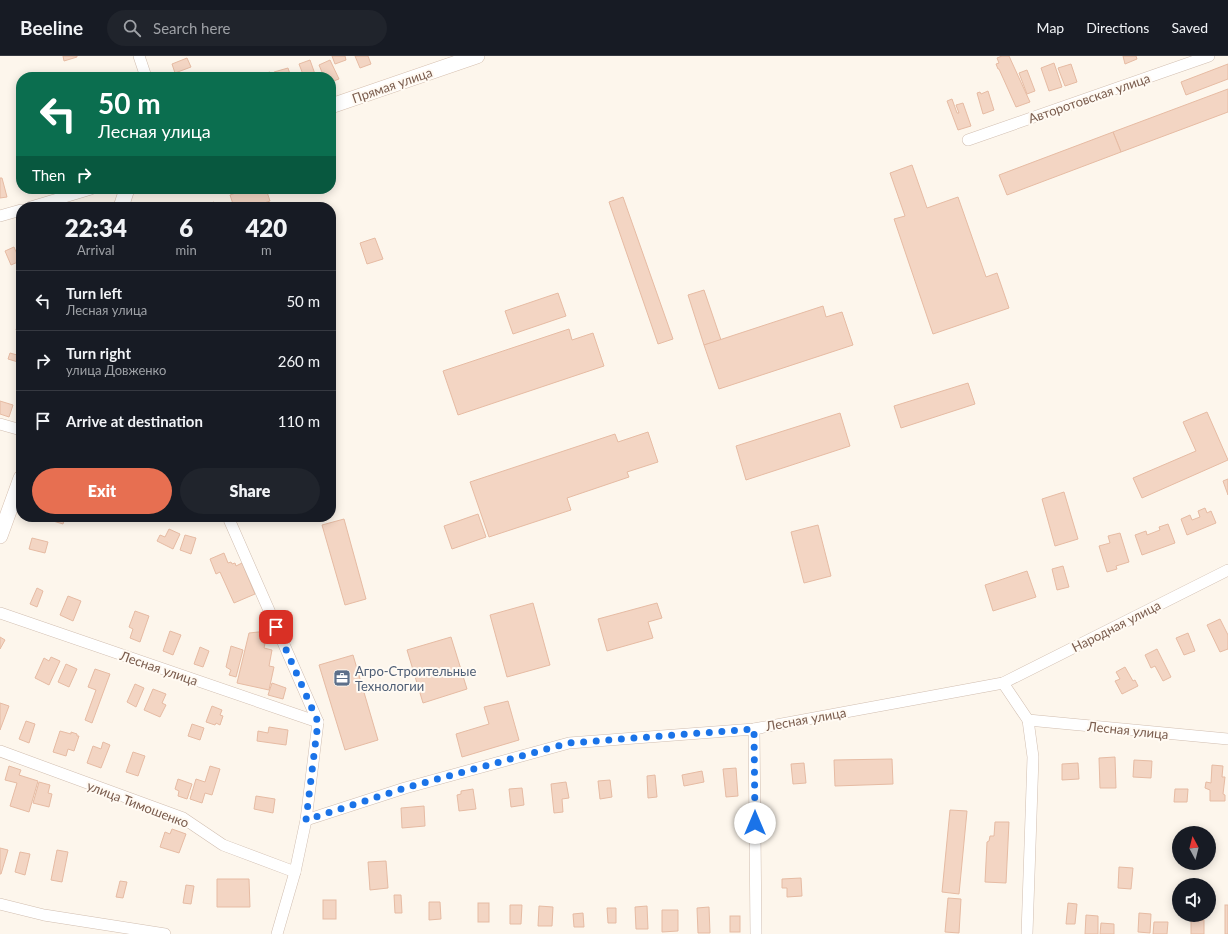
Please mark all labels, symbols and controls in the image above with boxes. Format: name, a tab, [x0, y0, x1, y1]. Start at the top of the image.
search box	[107, 10, 387, 46]
text: Beeline	[20, 16, 83, 39]
icon: search	[121, 17, 143, 39]
text: Search here	[153, 19, 230, 37]
text: Map	[1037, 19, 1064, 36]
text: Directions	[1086, 19, 1149, 36]
text: Saved	[1171, 19, 1208, 36]
street label: Прямая улица	[350, 64, 434, 106]
street label: Авторотовская улица	[1026, 70, 1152, 126]
text: 50 m	[98, 86, 161, 120]
icon: left	[32, 88, 84, 140]
text: Лесная улица	[98, 120, 211, 142]
icon: right	[73, 164, 95, 186]
text: Then	[32, 166, 65, 184]
text: 22:34	[65, 213, 127, 242]
text: 6	[179, 213, 193, 242]
text: 420	[245, 213, 287, 242]
text: Arrival	[77, 242, 115, 258]
text: min	[176, 242, 197, 258]
text: m	[261, 242, 272, 258]
text: Turn left	[66, 284, 122, 302]
icon: left	[32, 290, 54, 312]
text: 50 m	[286, 292, 320, 310]
text: Лесная улица	[66, 302, 147, 318]
text: Turn right	[66, 344, 131, 362]
icon: right	[32, 350, 54, 372]
text: 260 m	[278, 352, 320, 370]
text: улица Довженко	[66, 362, 166, 378]
icon: arrive	[32, 410, 54, 432]
text: Arrive at destination	[66, 412, 203, 430]
text: 110 m	[278, 412, 320, 430]
button: Exit	[32, 468, 172, 514]
button: Share	[180, 468, 320, 514]
street label: Народная улица	[1069, 597, 1163, 655]
pin	[259, 610, 293, 644]
icon: arrive	[265, 616, 287, 638]
street label: Лесная улица	[117, 647, 200, 689]
place label: Агро-Строительные Технологии	[355, 663, 476, 694]
office icon: Агро-Строительные Технологии	[332, 668, 352, 688]
street label: Лесная улица	[764, 704, 847, 734]
street label: Лесная улица	[1086, 718, 1169, 742]
street label: улица Тимошенко	[85, 777, 191, 831]
position arrow	[734, 802, 776, 844]
north arrow	[1172, 826, 1216, 870]
map controls	[1172, 826, 1216, 922]
button: sound	[1172, 878, 1216, 922]

